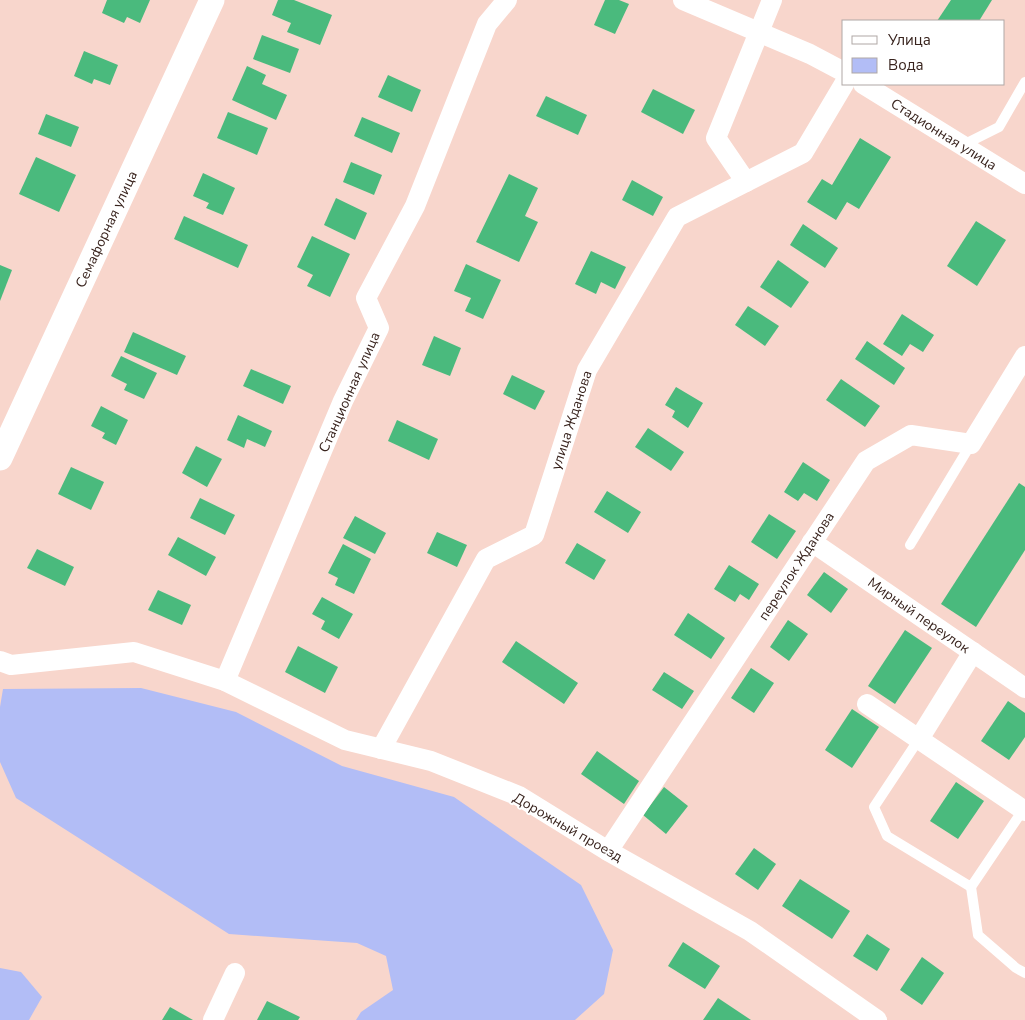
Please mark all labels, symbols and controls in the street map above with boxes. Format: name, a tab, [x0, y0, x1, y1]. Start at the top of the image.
legend	[842, 20, 1005, 85]
text: Улица	[887, 30, 931, 50]
text: Вода	[888, 55, 924, 75]
street label: Стадионная улица	[887, 94, 1000, 175]
street label: Семафорная улица	[71, 168, 142, 291]
street label: Станционная улица	[314, 329, 385, 455]
street label: улица Жданова	[546, 368, 596, 472]
street label: переулок Жданова	[754, 508, 839, 624]
street label: Мирный переулок	[864, 573, 974, 658]
street label: Дорожный проезд	[509, 788, 626, 867]

